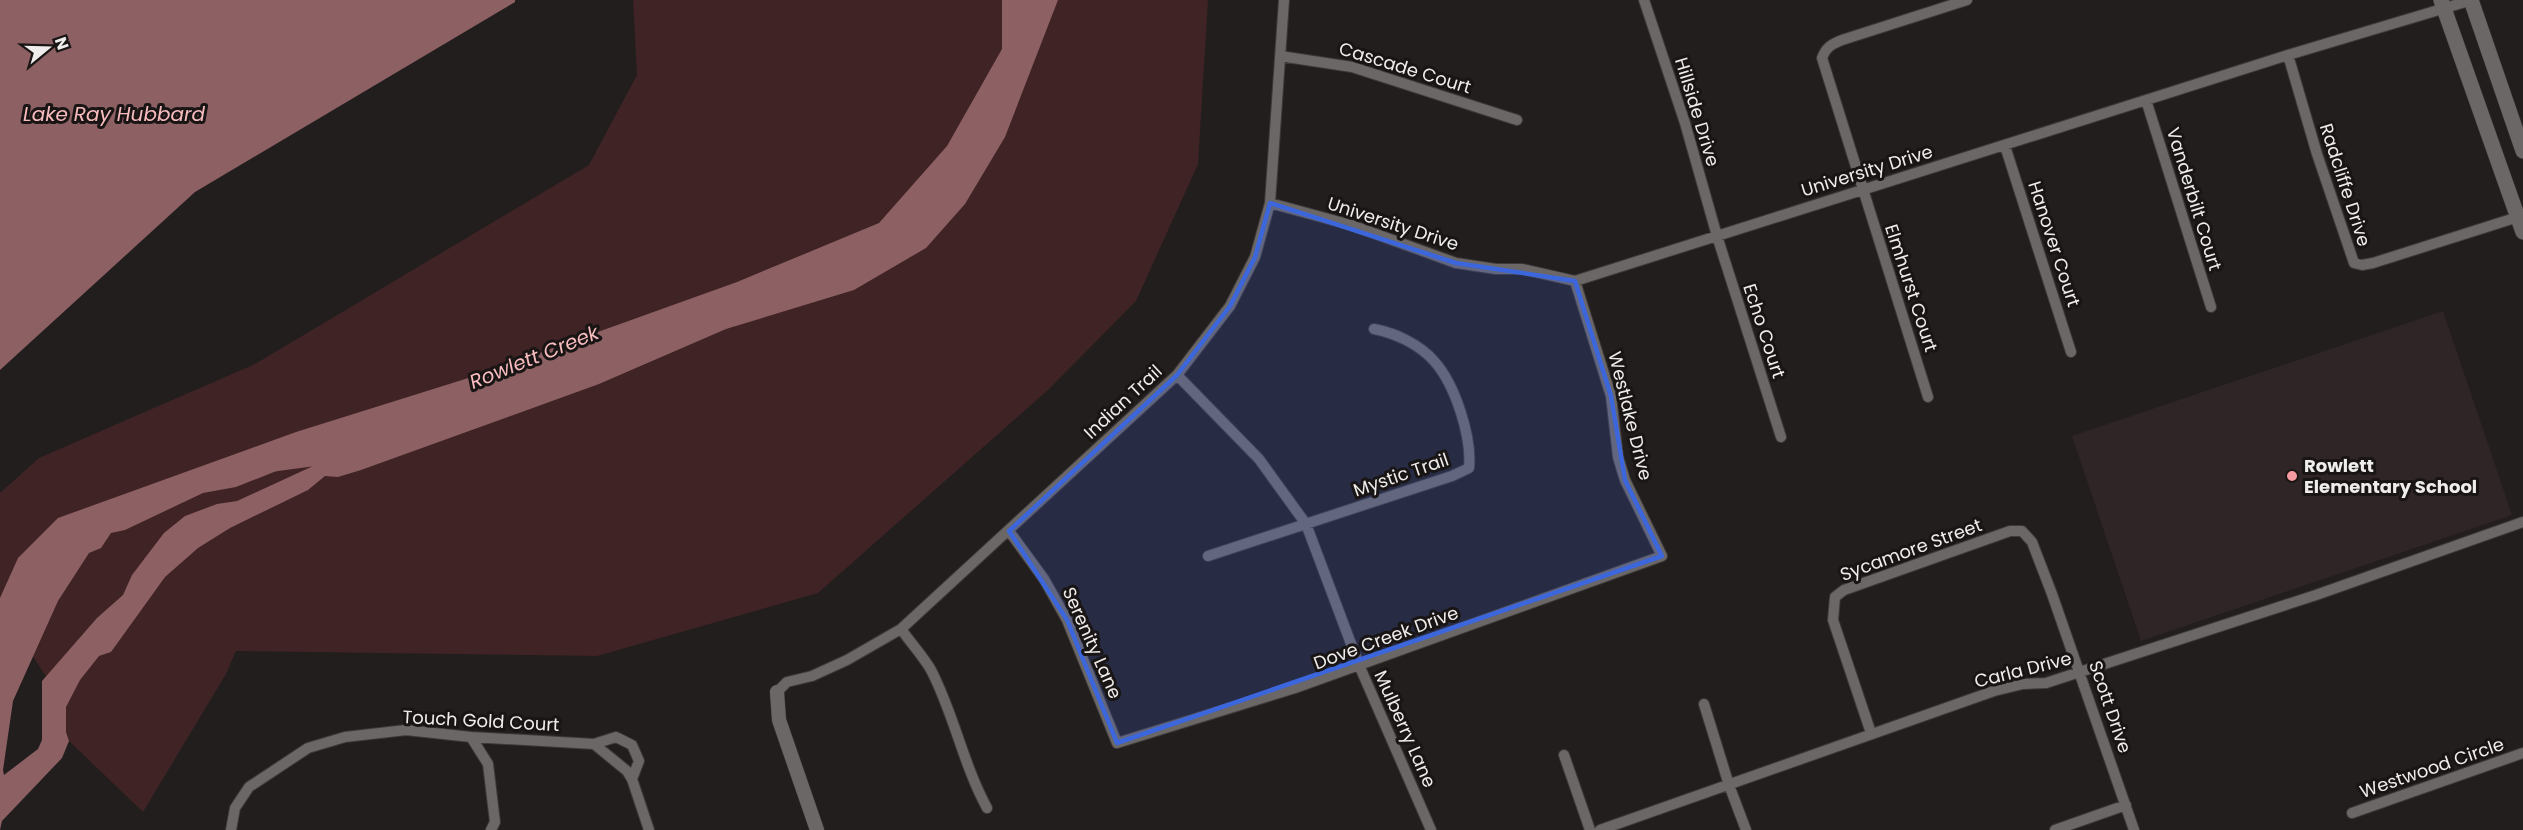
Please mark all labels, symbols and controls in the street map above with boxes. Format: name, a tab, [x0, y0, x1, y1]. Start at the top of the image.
north arrow	[18, 18, 78, 78]
text: N	[49, 34, 75, 53]
street label: Cascade Court	[1336, 36, 1474, 99]
street label: Hillside Drive	[1669, 54, 1726, 169]
water label: Lake Ray Hubbard	[23, 100, 205, 128]
street label: Radcliffe Drive	[2314, 120, 2377, 250]
street label: Vanderbilt Court	[2161, 124, 2228, 274]
street label: University Drive	[1798, 139, 1936, 202]
street label: Hanover Court	[2022, 178, 2087, 310]
street label: University Drive	[1324, 191, 1462, 257]
street label: Elmhurst Court	[1879, 221, 1944, 355]
street label: Echo Court	[1737, 280, 1792, 381]
water label: Rowlett Creek	[465, 318, 604, 396]
street label: Westlake Drive	[1602, 349, 1659, 483]
street label: Indian Trail	[1078, 359, 1167, 444]
street label: Mystic Trail	[1350, 447, 1452, 502]
place label: Rowlett Elementary School	[2304, 453, 2477, 499]
marker: Rowlett Elementary School	[2285, 469, 2299, 483]
street label: Sycamore Street	[1836, 512, 1985, 587]
street label: Serenity Lane	[1057, 583, 1128, 703]
street label: Dove Creek Drive	[1310, 600, 1462, 675]
street label: Carla Drive	[1972, 645, 2074, 694]
street label: Scott Drive	[2083, 657, 2138, 756]
street label: Mulberry Lane	[1368, 666, 1442, 791]
street label: Touch Gold Court	[402, 704, 560, 737]
street label: Westwood Circle	[2356, 731, 2507, 804]

